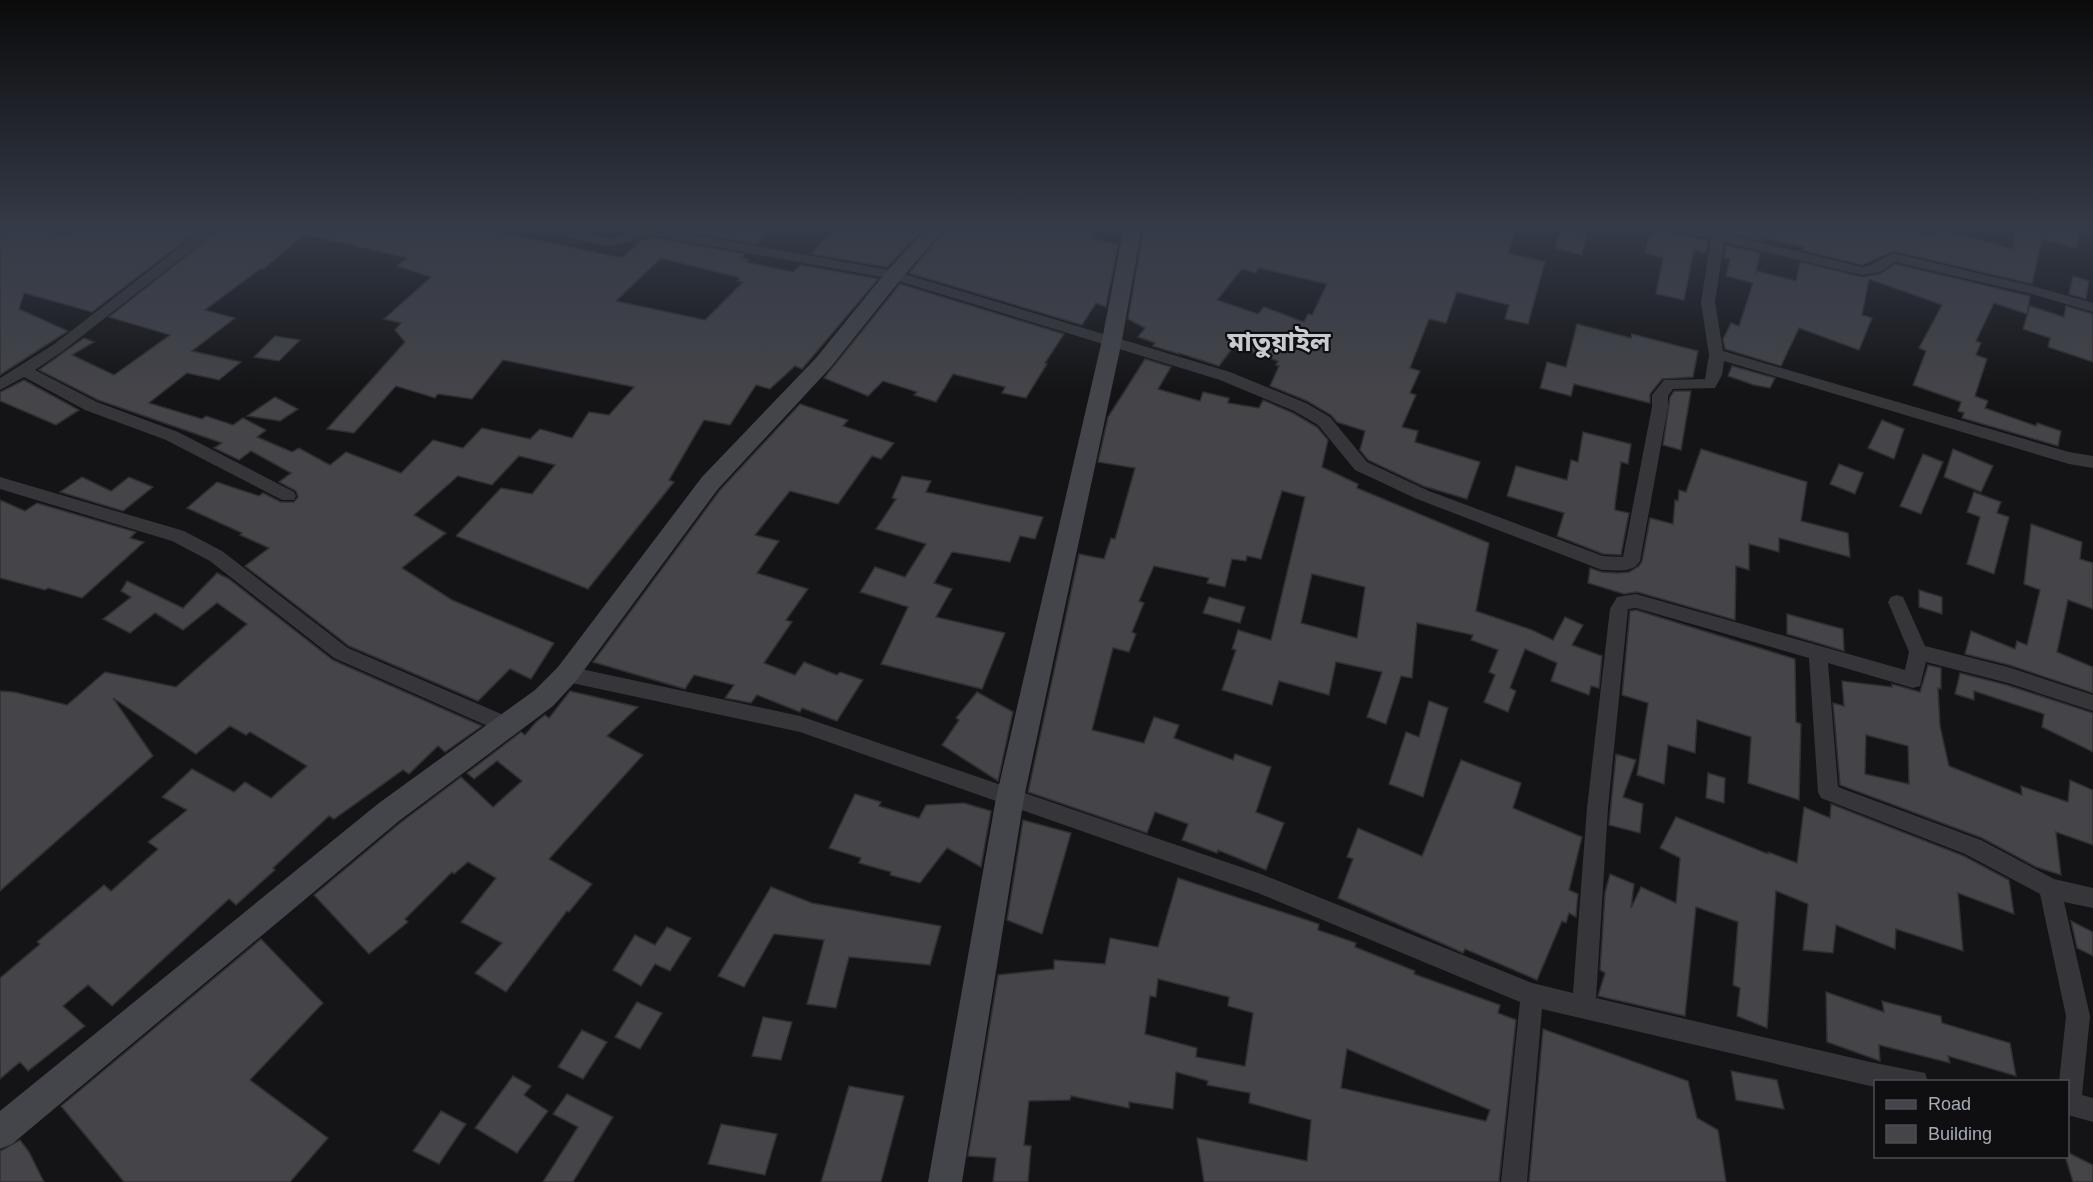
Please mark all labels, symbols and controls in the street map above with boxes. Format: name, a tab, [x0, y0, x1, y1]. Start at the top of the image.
district label: মাতুয়াইল	[1226, 326, 1331, 359]
legend	[1874, 1080, 2069, 1158]
text: Road	[1928, 1094, 1971, 1114]
text: Building	[1928, 1124, 1992, 1144]

